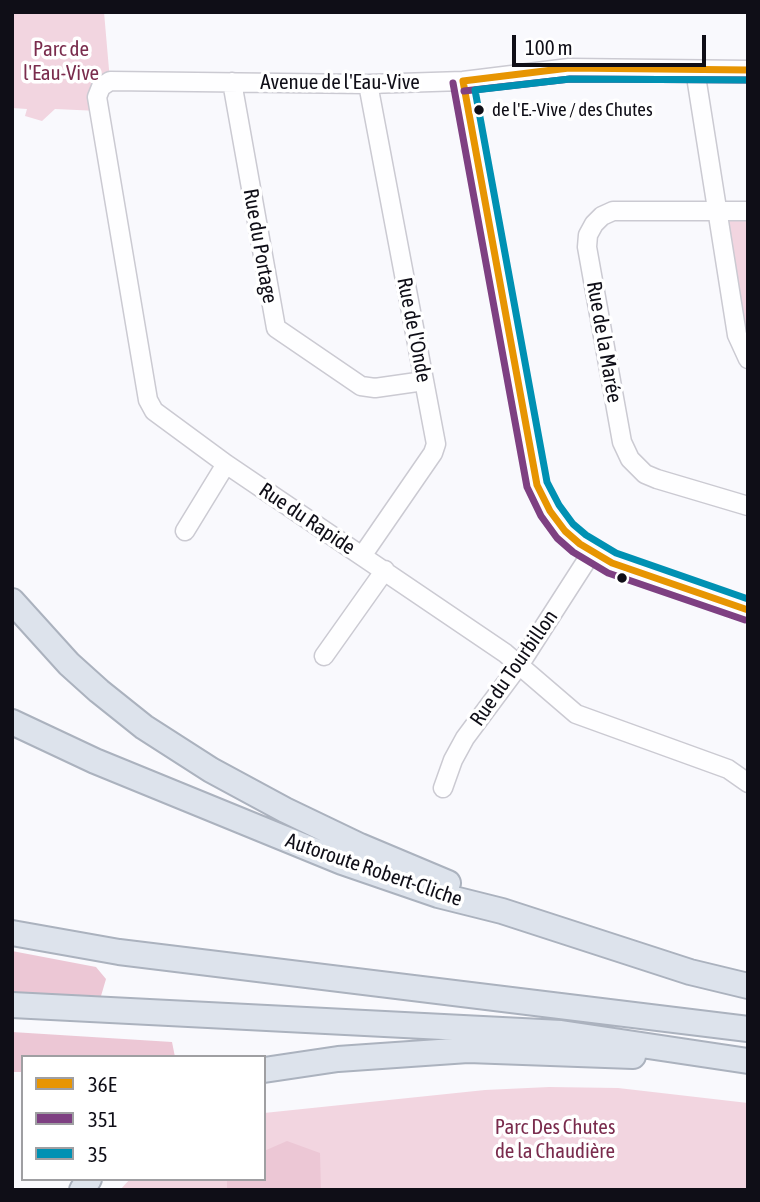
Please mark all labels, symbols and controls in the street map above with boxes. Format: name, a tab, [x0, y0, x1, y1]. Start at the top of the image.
scale bar	[515, 21, 709, 65]
text: 100 m	[525, 35, 573, 59]
park label: Parc de l'Eau-Vive	[23, 36, 99, 86]
street label: Avenue de l'Eau-Vive	[260, 69, 420, 95]
place label: de l'E.-Vive / des Chutes	[492, 99, 653, 121]
marker: de l'E.-Vive / des Chutes	[472, 103, 486, 117]
street label: Rue du Portage	[238, 187, 282, 305]
street label: Rue de l'Onde	[391, 275, 437, 385]
street label: Rue de la Marée	[581, 279, 627, 405]
street label: Rue du Rapide	[254, 478, 360, 560]
unlabelled marker	[615, 571, 629, 585]
street label: Rue du Tourbillon	[465, 605, 563, 731]
street label: Autoroute Robert-Cliche	[282, 828, 466, 912]
legend	[21, 1055, 266, 1181]
text: 36E	[88, 1072, 117, 1096]
text: 351	[88, 1107, 118, 1131]
park label: Parc Des Chutes de la Chaudière	[495, 1114, 615, 1164]
text: 35	[88, 1142, 108, 1166]

